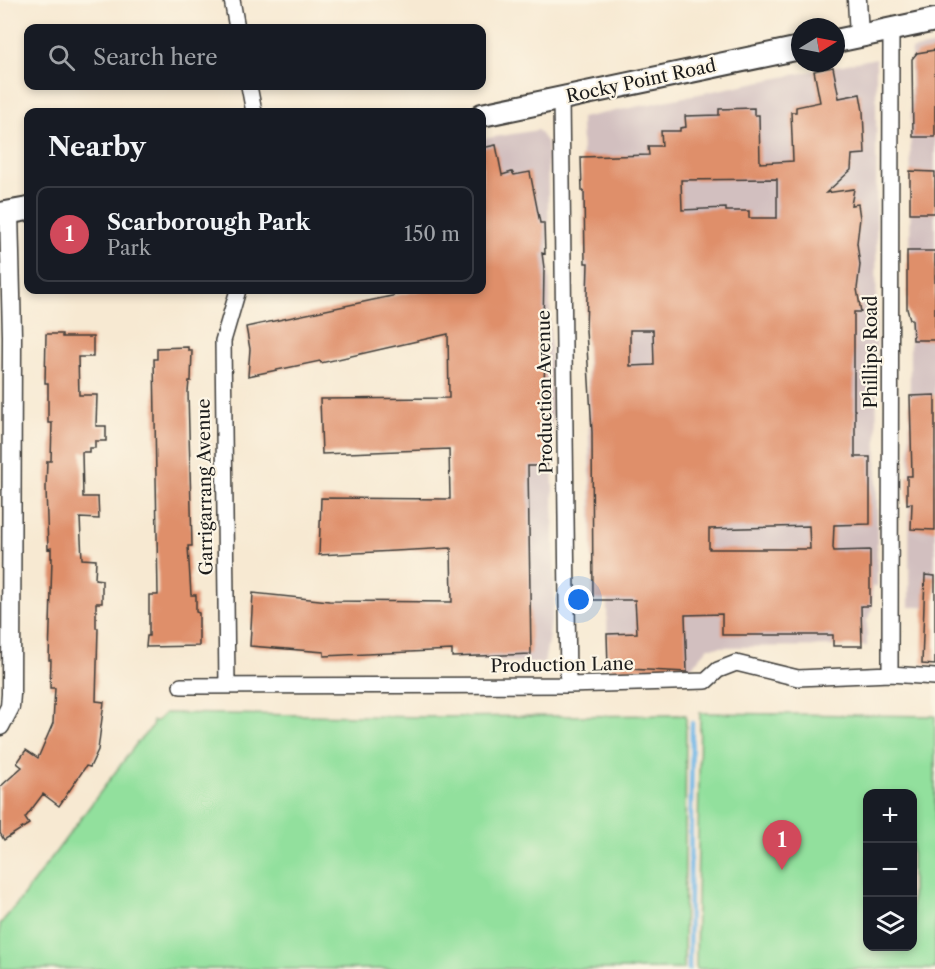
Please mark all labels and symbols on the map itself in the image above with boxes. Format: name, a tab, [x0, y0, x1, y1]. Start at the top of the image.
north arrow	[791, 18, 845, 72]
street label: Rocky Point Road	[564, 54, 718, 108]
street label: Phillips Road	[860, 295, 882, 409]
street label: Production Avenue	[533, 310, 557, 474]
street label: Garrigarrang Avenue	[192, 398, 218, 576]
your location	[564, 585, 593, 614]
street label: Production Lane	[490, 653, 634, 677]
pin: 1	[762, 820, 802, 870]

